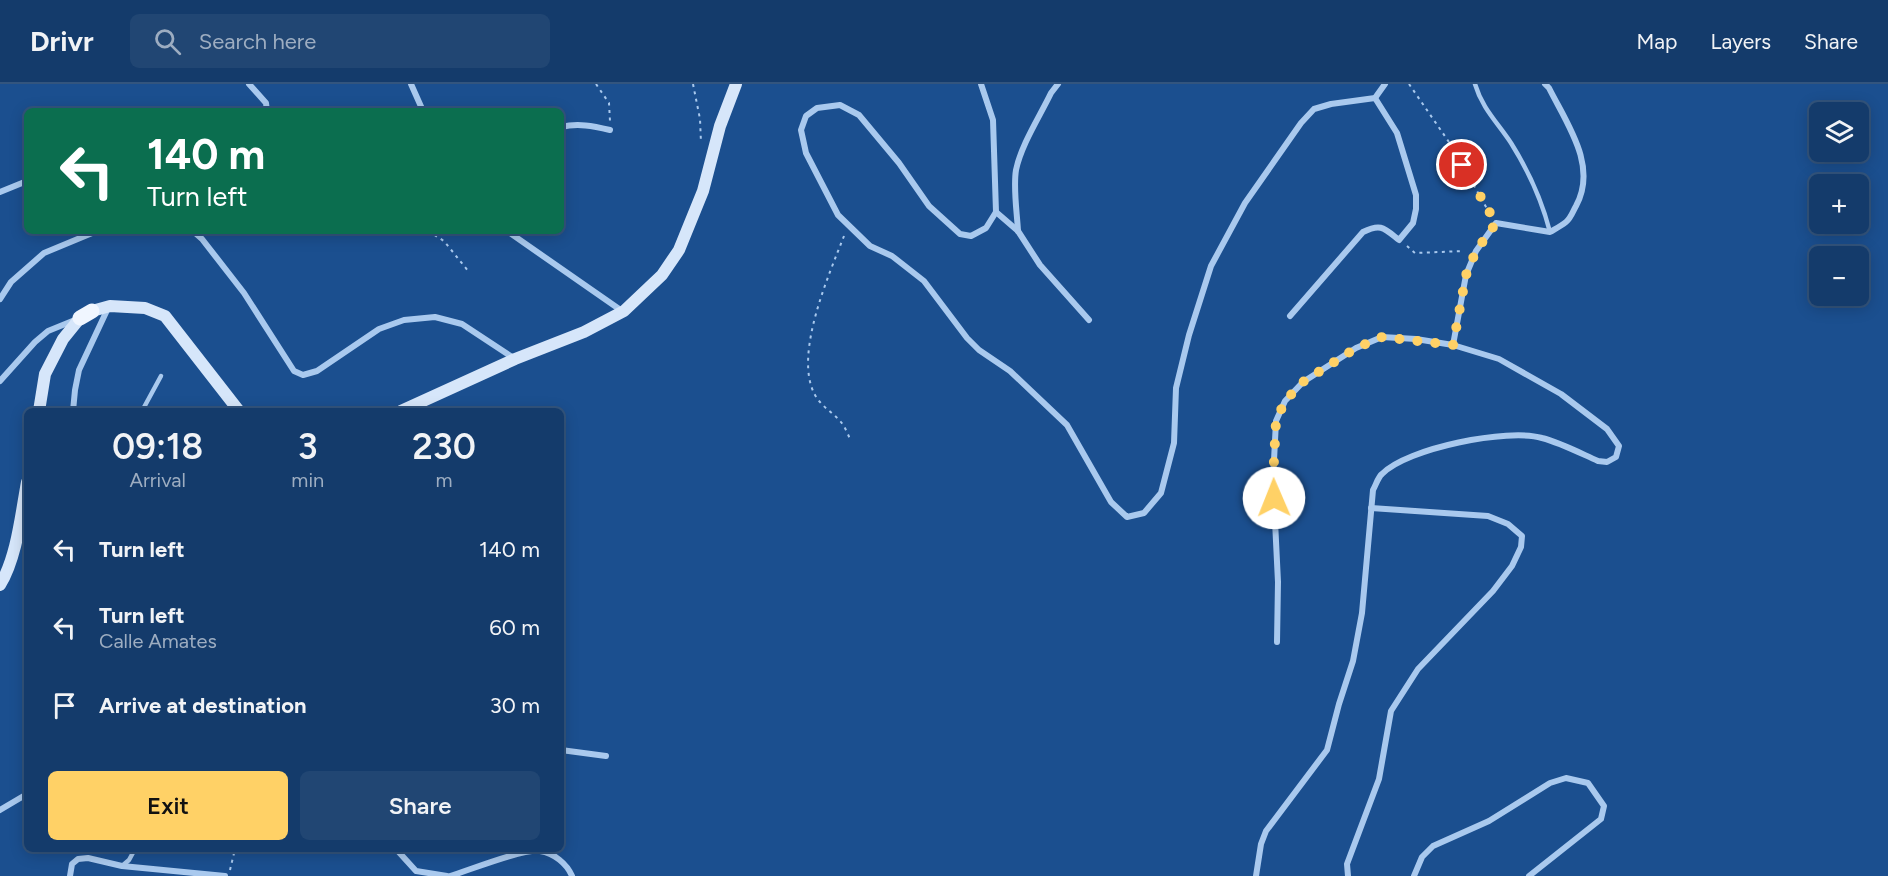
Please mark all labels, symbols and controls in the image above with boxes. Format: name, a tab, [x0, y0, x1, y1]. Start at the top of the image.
search box	[130, 14, 550, 68]
text: Drivr	[30, 24, 94, 58]
icon: search	[151, 25, 184, 58]
text: Search here	[199, 28, 316, 55]
text: Map	[1637, 29, 1677, 54]
text: Layers	[1710, 29, 1771, 54]
text: Share	[1804, 29, 1858, 54]
map controls	[1809, 102, 1869, 306]
button: layers	[1809, 102, 1869, 162]
text: 140 m	[147, 129, 265, 180]
icon: left	[48, 132, 126, 210]
pin	[1436, 139, 1487, 190]
icon: arrive	[1445, 148, 1478, 181]
button: +	[1809, 174, 1869, 234]
text: Turn left	[147, 180, 247, 213]
button: −	[1809, 246, 1869, 306]
text: 09:18	[112, 425, 203, 468]
text: 3	[298, 425, 318, 468]
text: 230	[412, 425, 476, 468]
position arrow	[1242, 466, 1306, 530]
text: Arrival	[129, 468, 186, 492]
text: min	[291, 468, 324, 492]
text: m	[436, 468, 453, 492]
icon: left	[48, 533, 81, 566]
text: Turn left	[99, 536, 185, 563]
text: 140 m	[479, 536, 540, 563]
text: Turn left	[99, 602, 185, 629]
icon: left	[48, 611, 81, 644]
text: 60 m	[489, 614, 540, 641]
text: Calle Amates	[99, 629, 217, 653]
icon: arrive	[48, 689, 81, 722]
text: Arrive at destination	[99, 692, 307, 719]
text: 30 m	[490, 692, 540, 719]
button: Exit	[48, 771, 288, 840]
button: Share	[300, 771, 540, 840]

